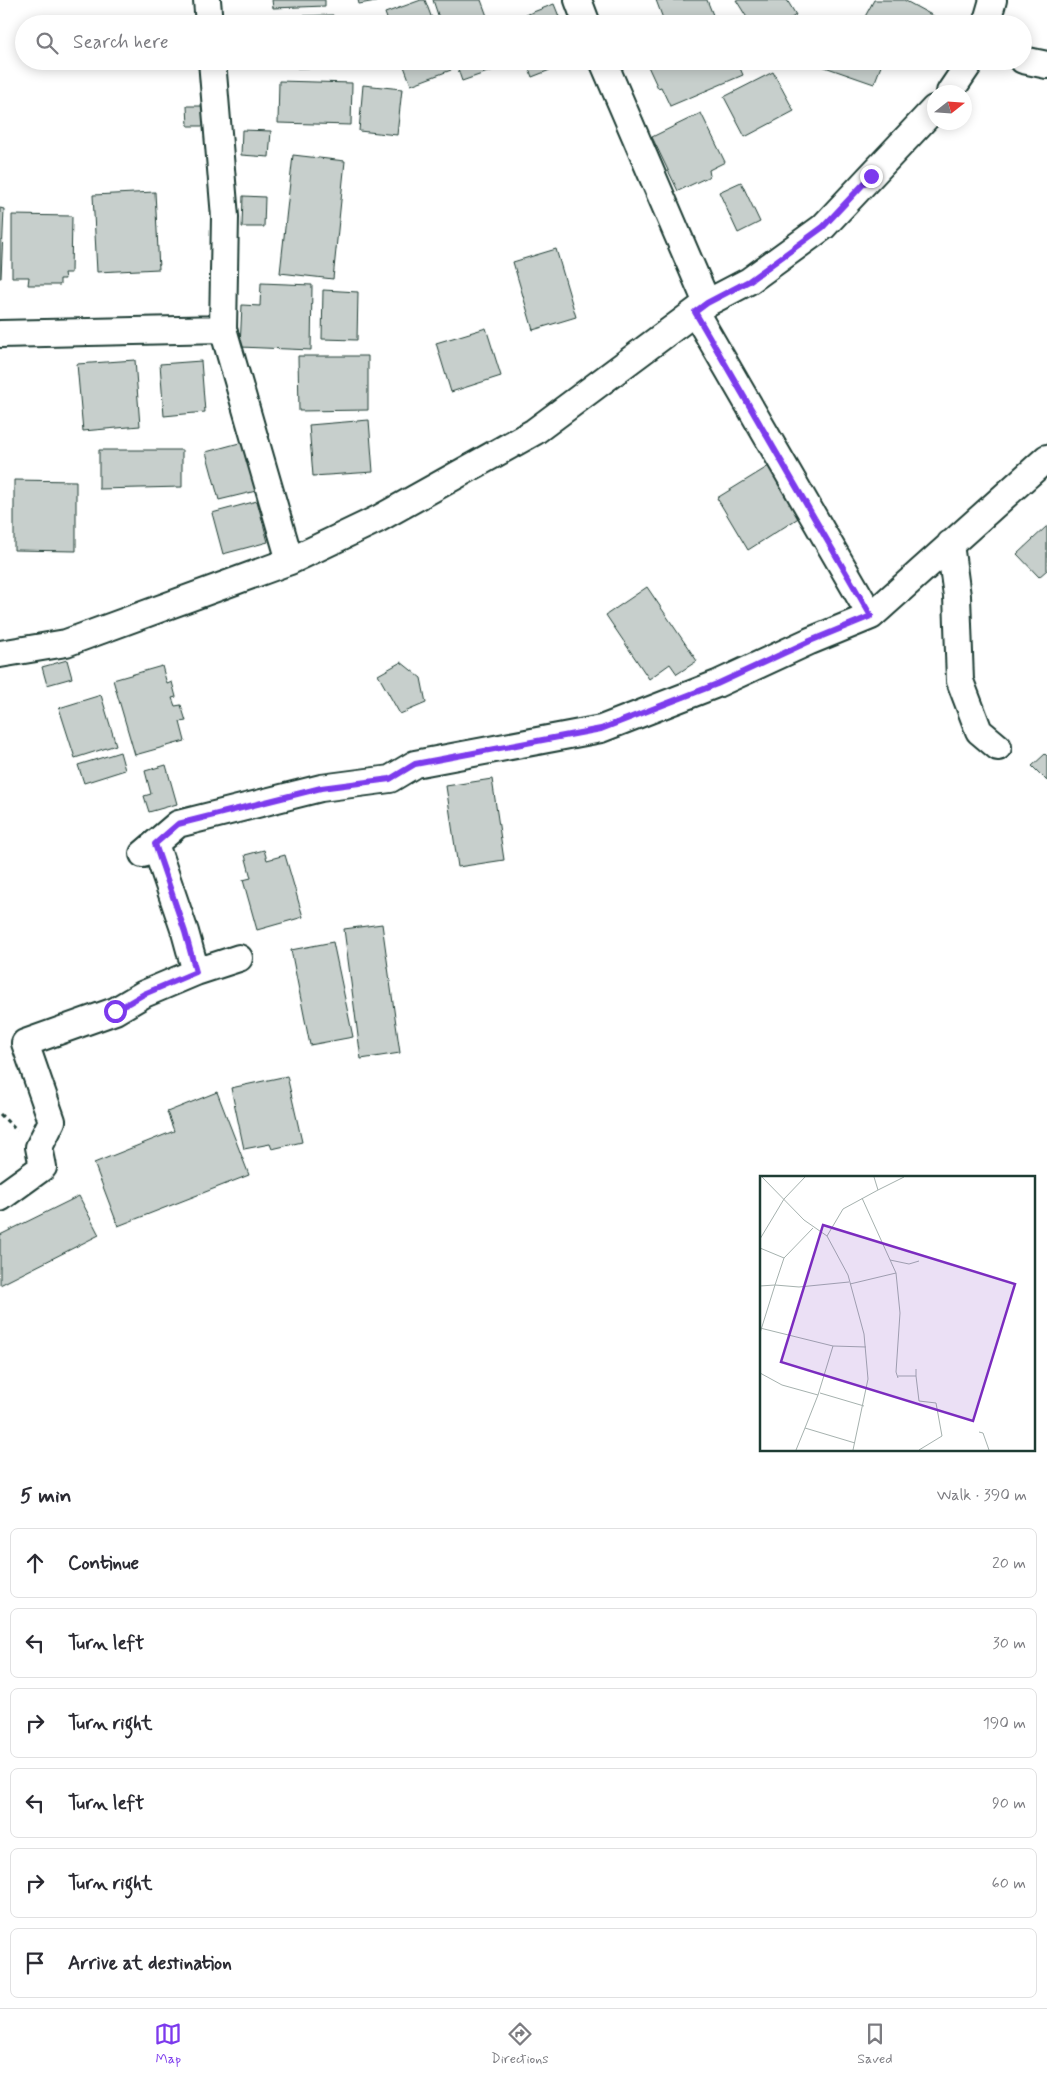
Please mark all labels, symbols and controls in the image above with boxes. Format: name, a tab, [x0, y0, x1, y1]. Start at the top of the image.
search box	[15, 15, 1032, 70]
icon: search	[33, 29, 61, 57]
text: Search here	[73, 30, 169, 55]
north arrow	[927, 85, 972, 130]
route end	[860, 165, 883, 188]
route start	[104, 1000, 127, 1023]
inset map	[760, 1176, 1034, 1450]
text: 5 min	[20, 1482, 72, 1510]
text: Walk · 390 m	[937, 1485, 1027, 1506]
icon: ahead	[21, 1549, 49, 1577]
text: Continue	[68, 1551, 139, 1576]
text: 20 m	[992, 1553, 1026, 1574]
icon: left	[21, 1629, 49, 1657]
text: Turn left	[68, 1631, 144, 1656]
text: 30 m	[993, 1633, 1026, 1654]
icon: right	[21, 1709, 49, 1737]
text: Turn right	[68, 1711, 152, 1736]
text: 190 m	[983, 1713, 1026, 1734]
icon: left	[21, 1789, 49, 1817]
text: Turn left	[68, 1791, 144, 1816]
text: 90 m	[992, 1793, 1026, 1814]
icon: right	[21, 1869, 49, 1897]
text: Turn right	[68, 1871, 152, 1896]
text: 60 m	[992, 1873, 1026, 1894]
icon: arrive	[21, 1949, 49, 1977]
text: Arrive at destination	[68, 1951, 232, 1976]
tab: Map	[154, 2020, 182, 2068]
tab: Directions	[491, 2020, 549, 2068]
tab: Saved	[857, 2020, 893, 2068]

